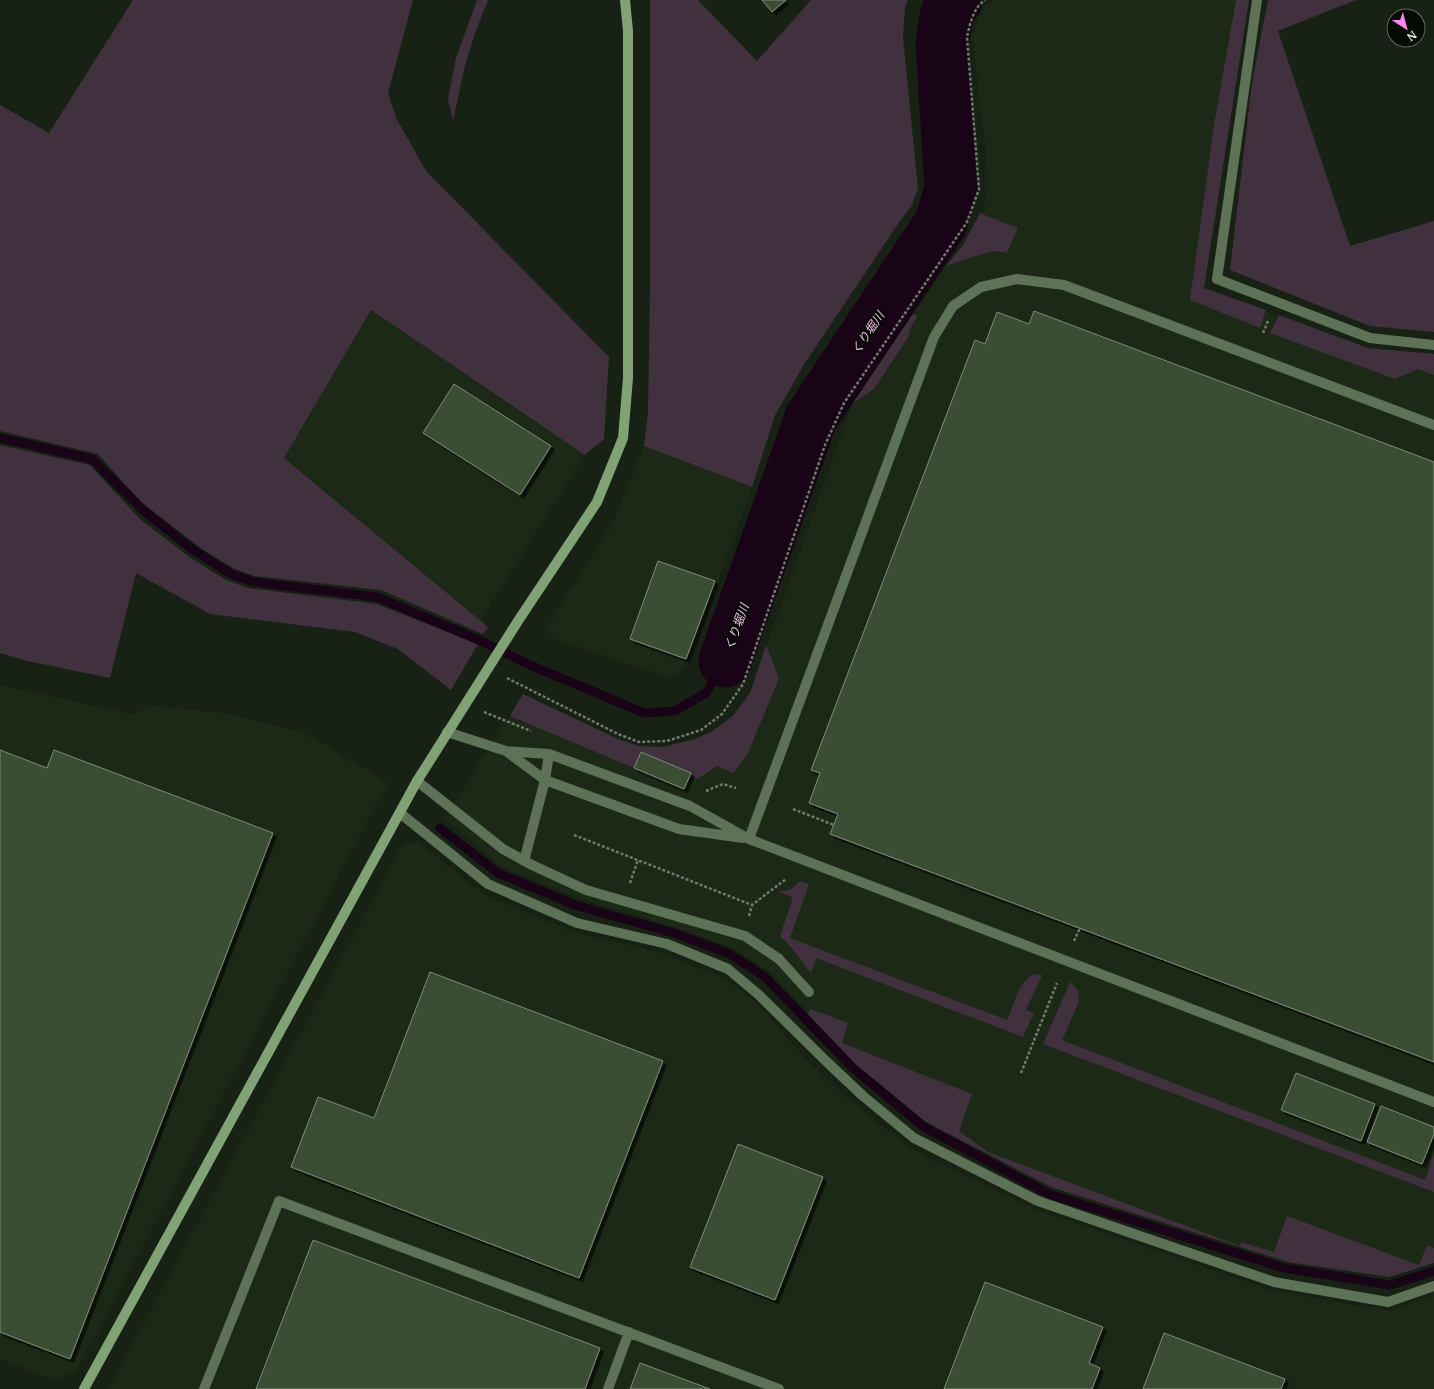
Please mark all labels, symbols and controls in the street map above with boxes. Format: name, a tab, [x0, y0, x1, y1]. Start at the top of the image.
north arrow	[1386, 8, 1426, 48]
text: N	[1404, 28, 1420, 45]
water label: くり堀川	[847, 306, 889, 357]
water label: くり堀川	[720, 599, 753, 652]

